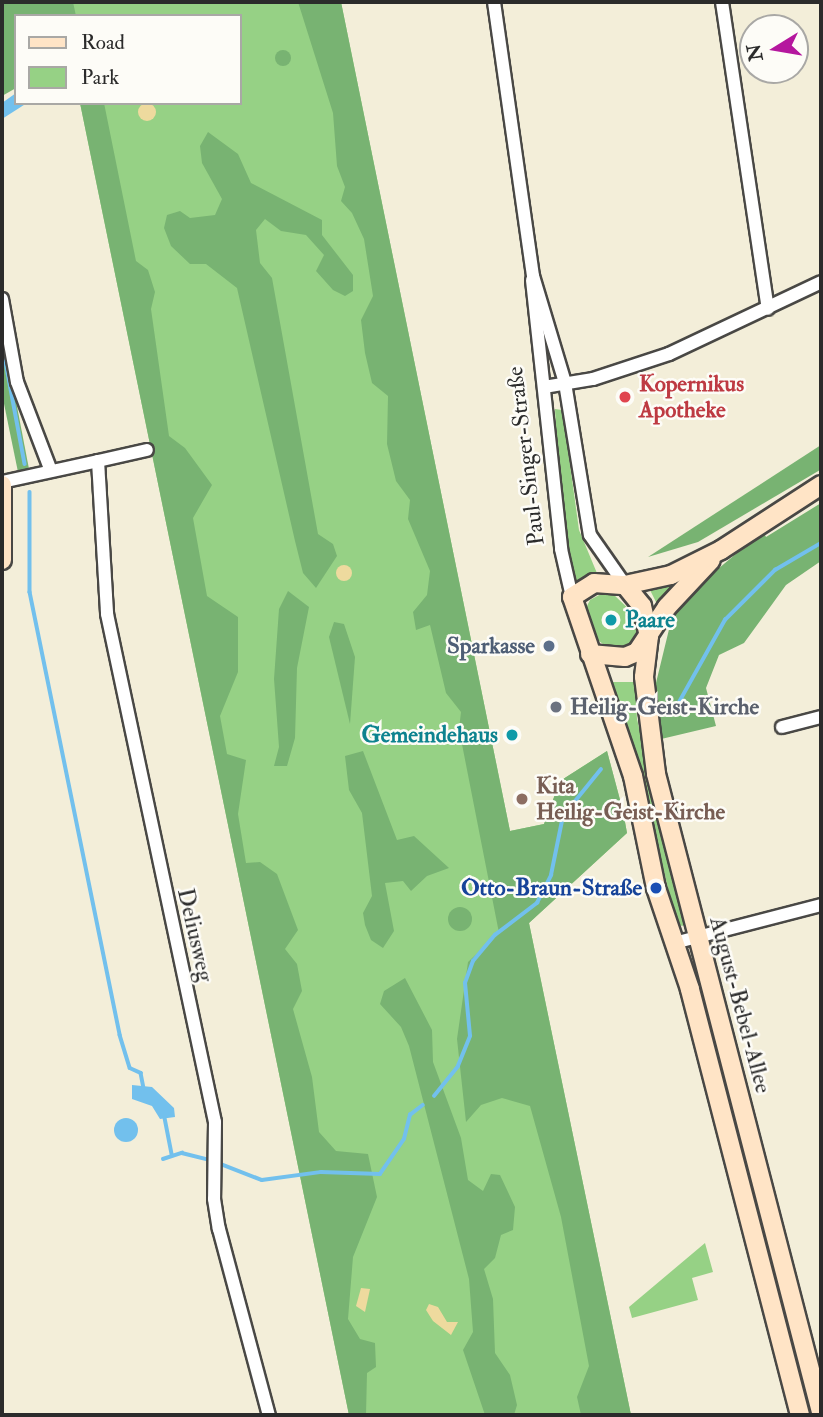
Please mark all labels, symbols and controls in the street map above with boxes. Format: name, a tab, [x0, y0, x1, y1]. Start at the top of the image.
legend	[14, 14, 242, 105]
north arrow	[739, 14, 809, 84]
text: Road	[81, 29, 125, 56]
text: N	[742, 42, 769, 63]
text: Park	[81, 64, 119, 91]
street label: Paul-Singer-Straße	[501, 365, 551, 547]
place label: Kopernikus Apotheke	[639, 370, 744, 424]
marker: Kopernikus Apotheke	[617, 389, 633, 405]
place label: Paare	[625, 606, 675, 634]
marker: Paare	[603, 612, 619, 628]
place label: Sparkasse	[447, 632, 535, 660]
marker: Sparkasse	[541, 638, 557, 654]
place label: Heilig-Geist-Kirche	[570, 693, 759, 721]
marker: Heilig-Geist-Kirche	[548, 699, 564, 715]
place label: Gemeindehaus	[362, 721, 498, 749]
marker: Gemeindehaus	[504, 727, 520, 743]
place label: Kita Heilig-Geist-Kirche	[536, 772, 725, 826]
marker: Kita Heilig-Geist-Kirche	[514, 791, 530, 807]
place label: Otto-Braun-Straße	[461, 874, 642, 902]
marker: Otto-Braun-Straße	[648, 880, 664, 896]
street label: Deliusweg	[171, 886, 219, 984]
street label: August-Bebel-Allee	[703, 914, 777, 1096]

